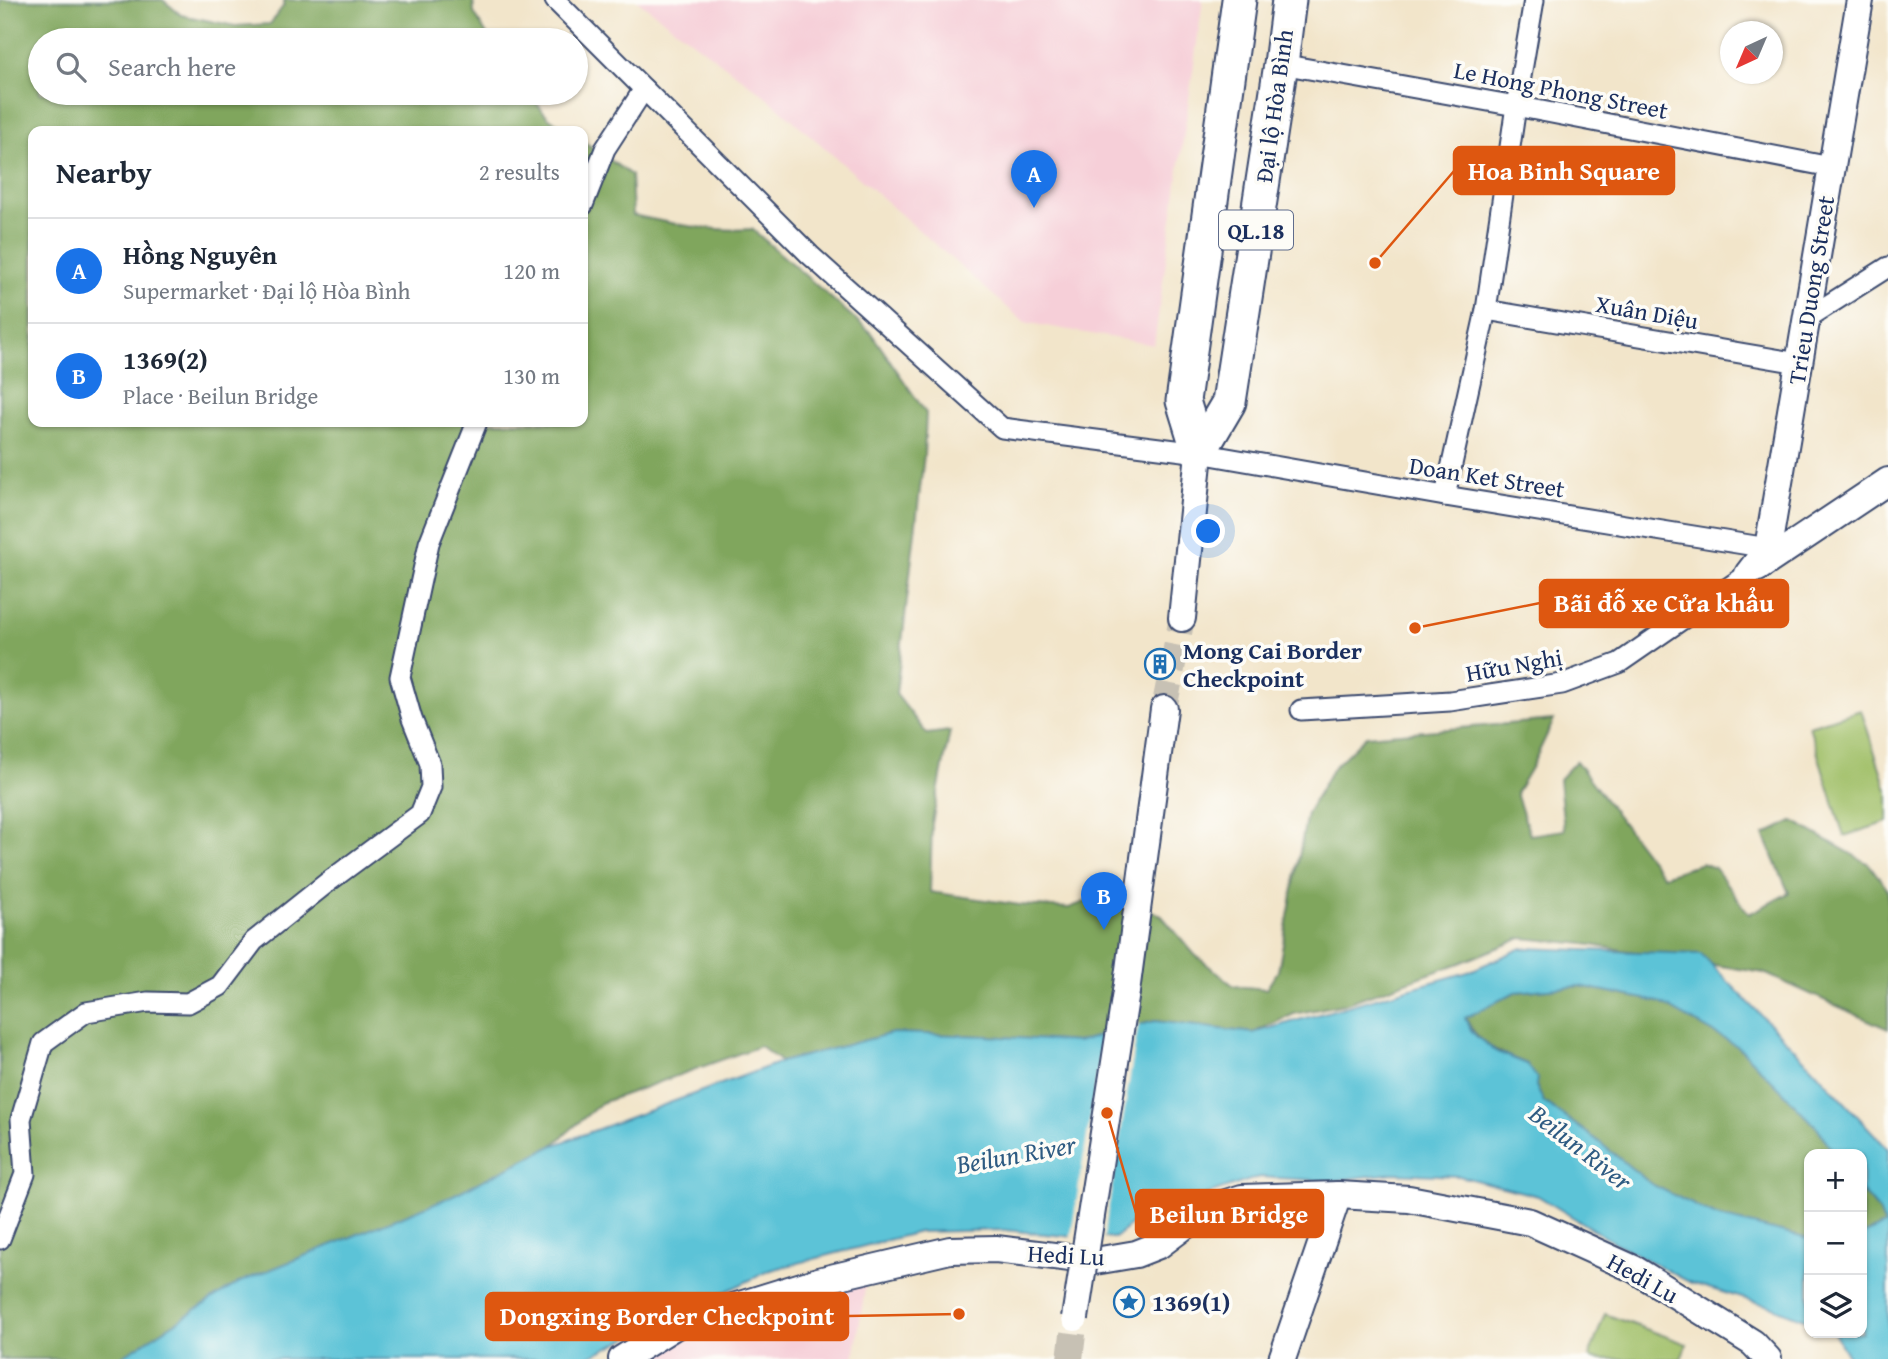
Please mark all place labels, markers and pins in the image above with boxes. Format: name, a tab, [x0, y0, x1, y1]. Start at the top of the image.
callout: Hoa Binh Square	[1454, 147, 1674, 194]
pin: A	[1011, 150, 1057, 208]
callout: Bãi đỗ xe Cửa khẩu	[1540, 580, 1788, 627]
place label: Mong Cai Border Checkpoint	[1183, 633, 1362, 696]
building icon: Mong Cai Border Checkpoint	[1143, 647, 1177, 681]
pin: B	[1081, 872, 1127, 930]
callout: Beilun Bridge	[1136, 1190, 1323, 1237]
place icon: 1369(1)	[1112, 1285, 1146, 1319]
place label: 1369(1)	[1152, 1285, 1230, 1320]
callout: Dongxing Border Checkpoint	[486, 1293, 848, 1340]

